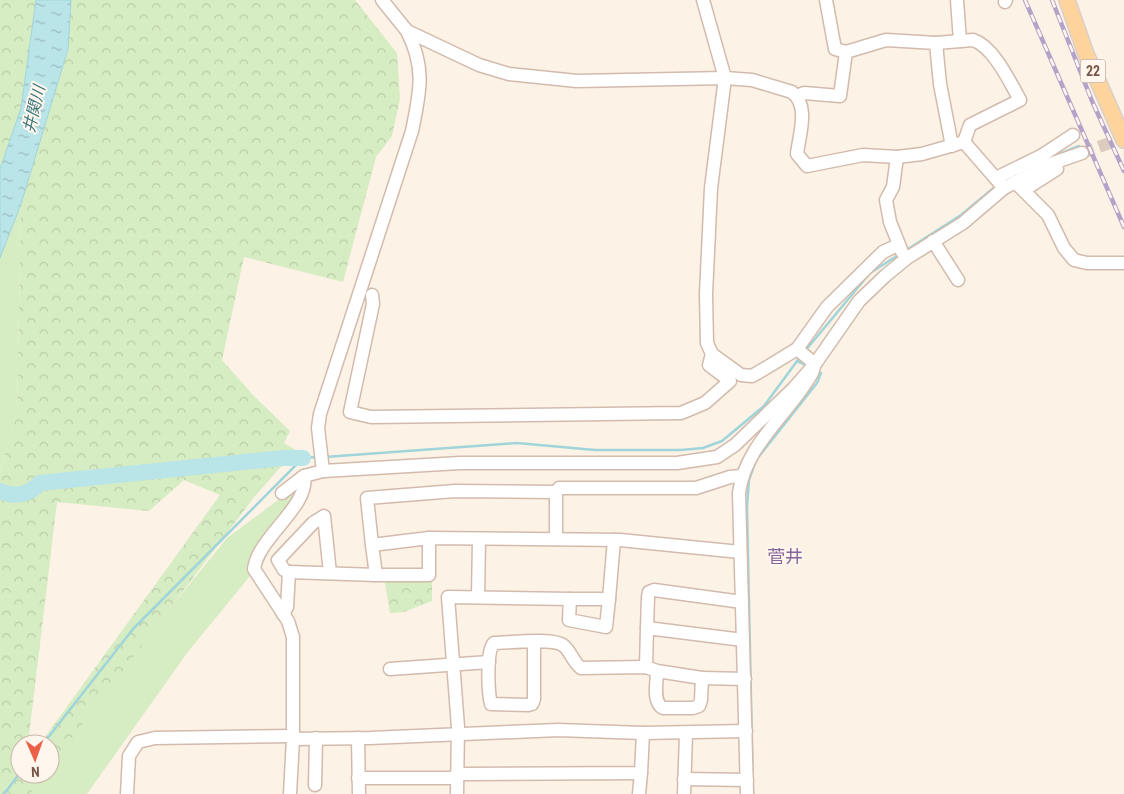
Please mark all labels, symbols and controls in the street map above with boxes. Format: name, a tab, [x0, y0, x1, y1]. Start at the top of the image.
road number: 22	[1080, 59, 1106, 82]
water label: 井関川	[19, 82, 49, 135]
district label: 菅井	[767, 546, 803, 567]
north arrow	[10, 734, 60, 784]
text: N	[31, 764, 40, 780]

